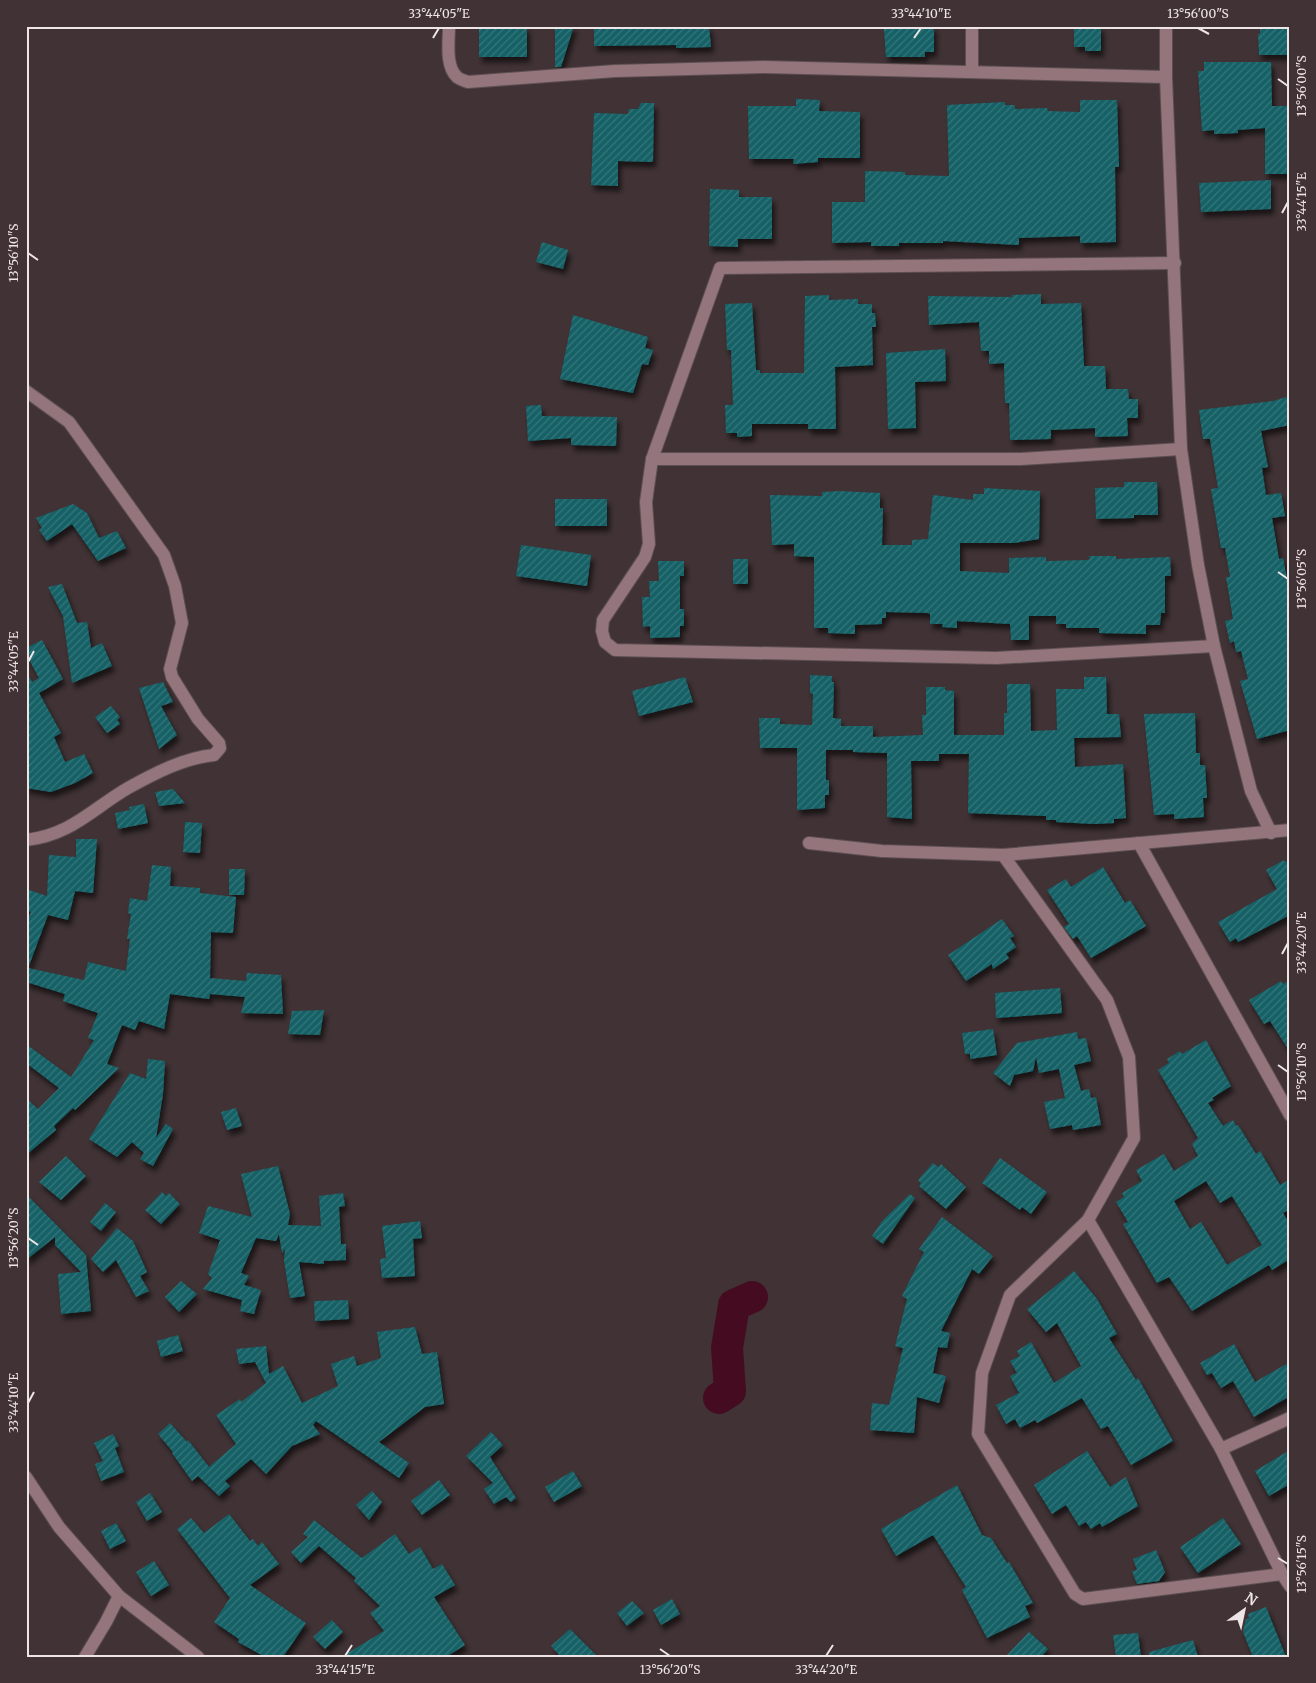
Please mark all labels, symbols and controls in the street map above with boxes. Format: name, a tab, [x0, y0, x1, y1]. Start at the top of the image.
text: 33°44'05"E	[408, 6, 470, 21]
text: 33°44'10"E	[891, 6, 951, 21]
text: 13°56'00"S	[1167, 6, 1229, 21]
text: 13°56'00"S	[1294, 55, 1309, 117]
text: 33°44'15"E	[1294, 172, 1309, 232]
text: 13°56'10"S	[6, 224, 21, 282]
text: 13°56'05"S	[1294, 549, 1309, 609]
text: 33°44'05"E	[6, 631, 21, 693]
text: 33°44'20"E	[1294, 912, 1309, 974]
text: 13°56'10"S	[1294, 1043, 1309, 1101]
text: 13°56'20"S	[6, 1208, 21, 1268]
text: 33°44'10"E	[6, 1373, 21, 1433]
text: 13°56'15"S	[1294, 1535, 1309, 1593]
north arrow	[1218, 1586, 1268, 1636]
text: N	[1242, 1589, 1261, 1610]
text: 33°44'15"E	[315, 1662, 375, 1677]
text: 13°56'20"S	[640, 1662, 700, 1677]
text: 33°44'20"E	[795, 1662, 857, 1677]

